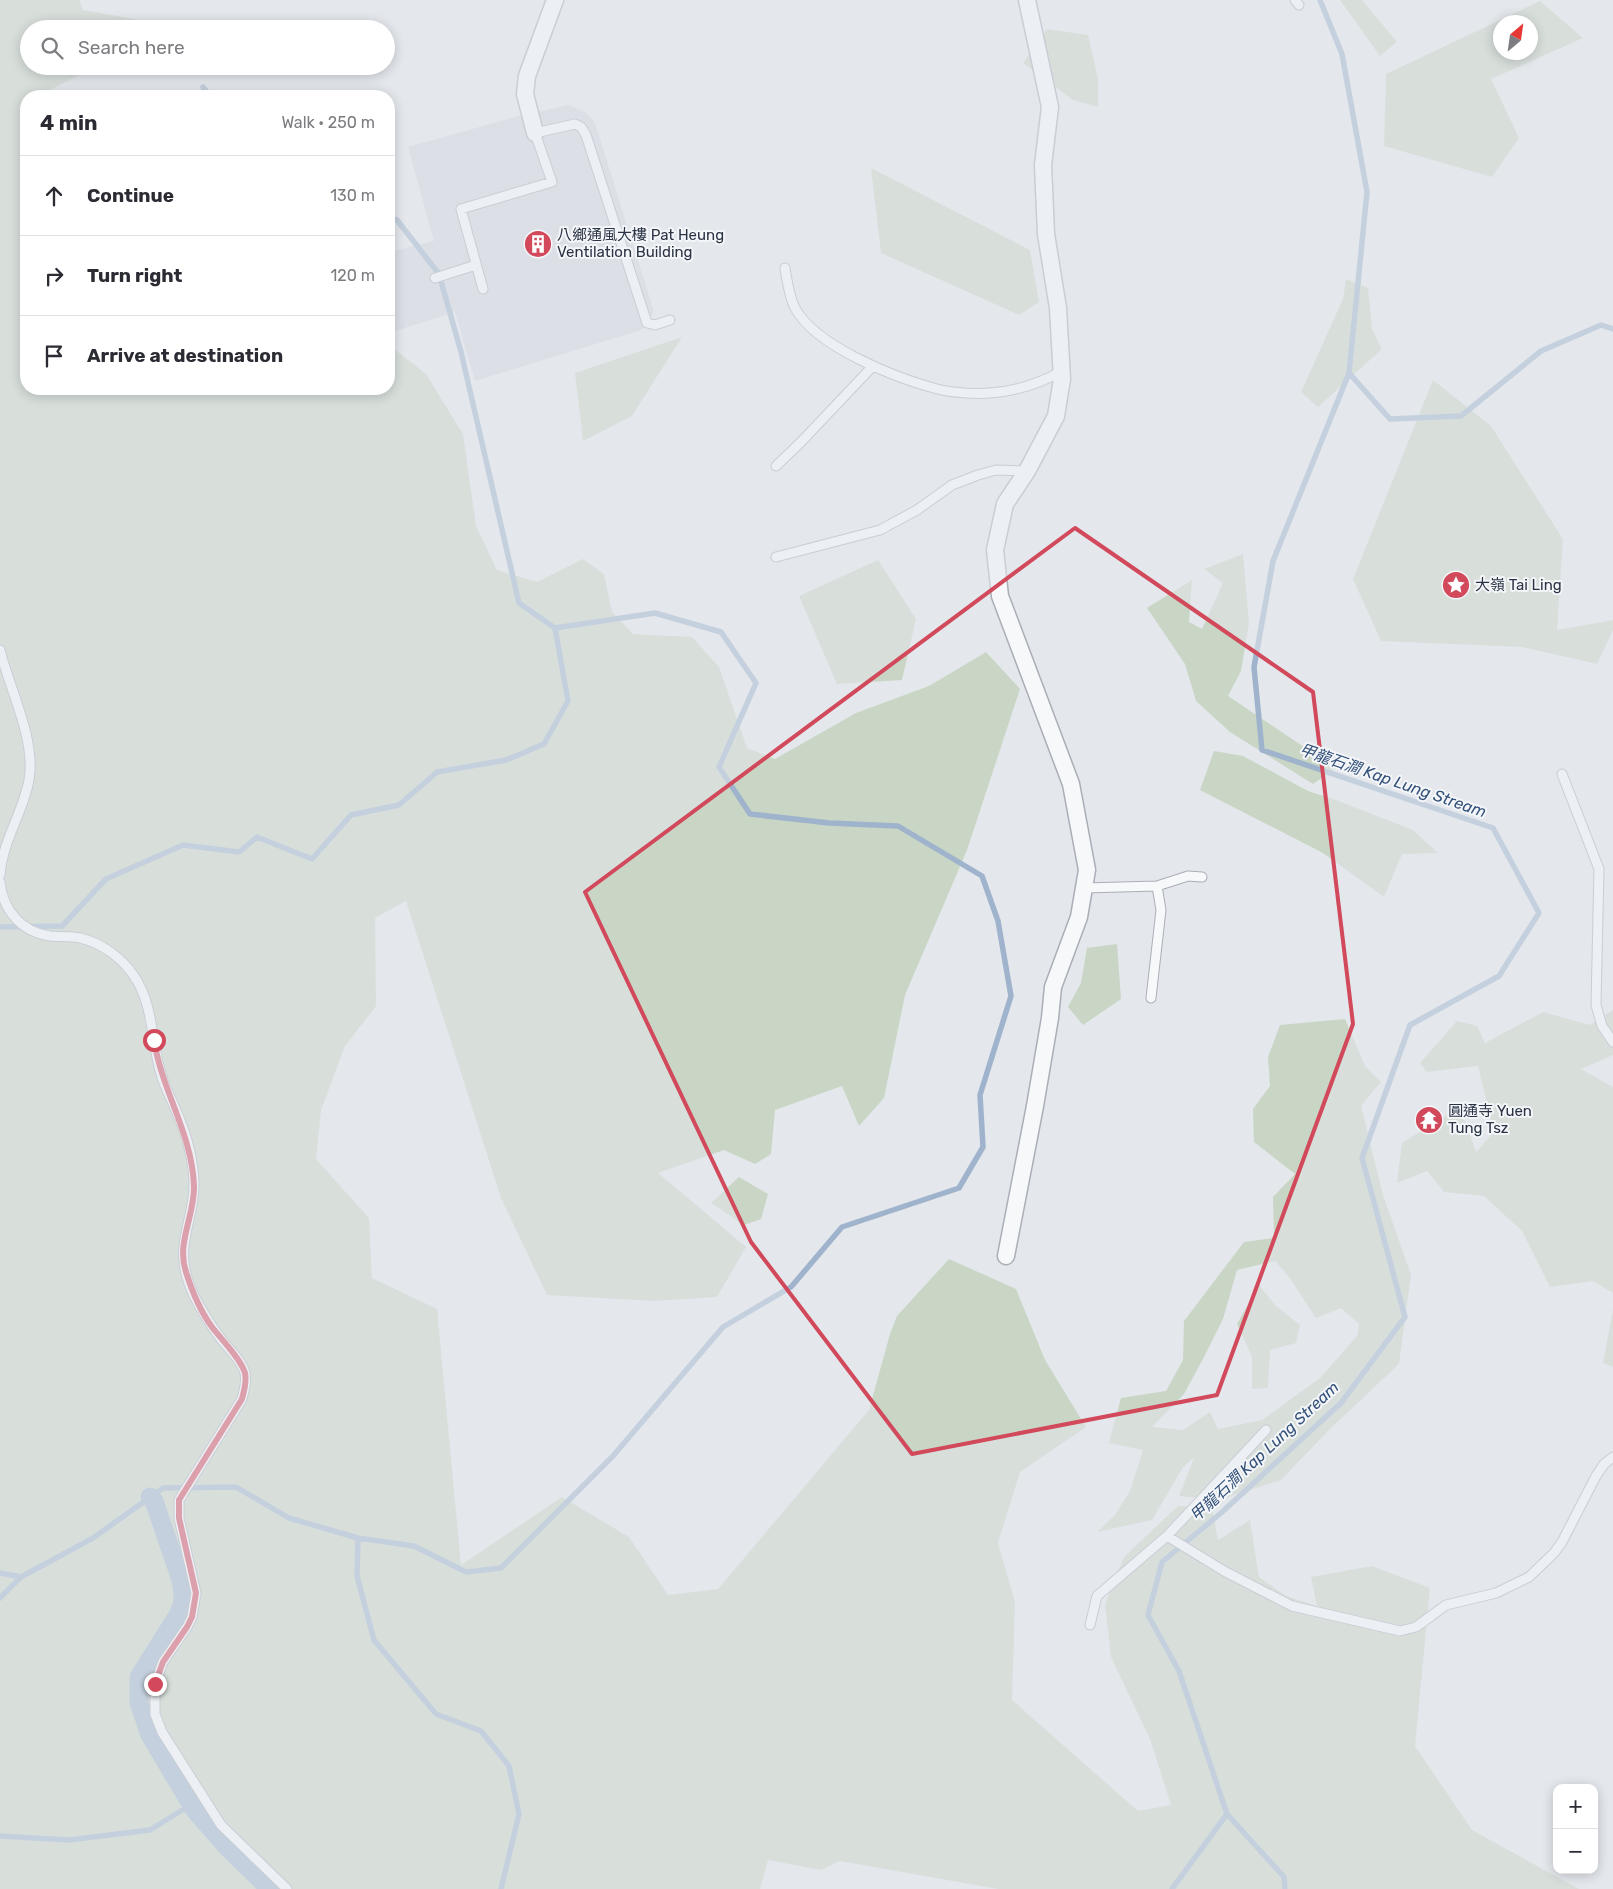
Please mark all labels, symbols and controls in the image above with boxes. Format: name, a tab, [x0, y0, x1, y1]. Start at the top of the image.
north arrow	[1493, 15, 1538, 60]
search box	[20, 20, 395, 75]
icon: search	[38, 34, 66, 62]
text: Search here	[78, 36, 185, 59]
text: 4 min	[40, 110, 98, 135]
text: Walk · 250 m	[281, 113, 375, 132]
icon: ahead	[40, 182, 68, 210]
text: Continue	[87, 184, 174, 207]
text: 130 m	[330, 186, 375, 205]
place label: 八鄉通風大樓 Pat Heung Ventilation Building	[557, 226, 724, 261]
building icon: 八鄉通風大樓 Pat Heung Ventilation Building	[523, 229, 553, 259]
icon: right	[40, 262, 68, 290]
text: Turn right	[87, 264, 182, 287]
text: 120 m	[330, 266, 375, 285]
icon: arrive	[40, 342, 68, 370]
text: Arrive at destination	[87, 344, 283, 367]
place icon: 大嶺 Tai Ling	[1441, 570, 1471, 600]
place label: 大嶺 Tai Ling	[1475, 576, 1562, 594]
water label: 甲龍石澗 Kap Lung Stream	[1297, 740, 1489, 821]
route start	[143, 1029, 166, 1052]
place label: 圓通寺 Yuen Tung Tsz	[1448, 1102, 1532, 1137]
temple icon: 圓通寺 Yuen Tung Tsz	[1414, 1105, 1444, 1135]
water label: 甲龍石澗 Kap Lung Stream	[1186, 1377, 1343, 1525]
route end	[144, 1673, 167, 1696]
map controls	[1553, 1784, 1598, 1874]
button: +	[1553, 1784, 1598, 1829]
button: −	[1553, 1829, 1598, 1874]

